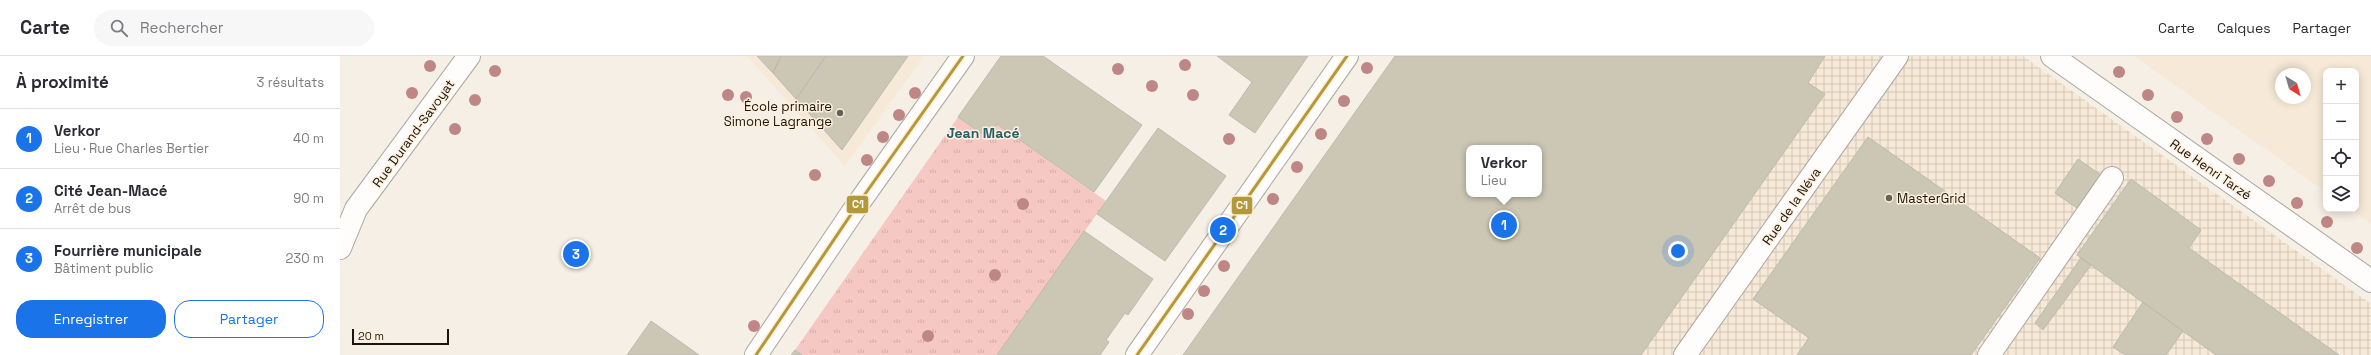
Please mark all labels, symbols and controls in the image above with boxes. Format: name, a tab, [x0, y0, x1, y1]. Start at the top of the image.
search box	[94, 10, 374, 46]
text: Carte	[20, 15, 70, 40]
icon: search	[108, 17, 130, 39]
text: Rechercher	[140, 18, 224, 37]
text: Carte	[2158, 19, 2195, 37]
text: Calques	[2217, 19, 2271, 37]
text: Partager	[2293, 19, 2351, 37]
north arrow	[2275, 68, 2311, 104]
map controls	[2323, 68, 2359, 212]
button: +	[2323, 68, 2359, 104]
text: À proximité	[16, 71, 109, 93]
text: 3 résultats	[257, 74, 324, 91]
street label: Rue Durand-Savoyat	[369, 76, 458, 190]
place label: École primaire Simone Lagrange	[724, 98, 832, 130]
button: −	[2323, 104, 2359, 140]
marker: École primaire Simone Lagrange	[835, 108, 845, 118]
text: Verkor	[54, 121, 101, 140]
district label: Jean Macé	[947, 124, 1019, 142]
text: 1	[26, 130, 32, 147]
text: 40 m	[293, 130, 324, 147]
street label: Rue Henri Tarzé	[2167, 135, 2255, 204]
text: Lieu · Rue Charles Bertier	[54, 140, 209, 157]
button: locate	[2323, 140, 2359, 176]
popup	[1466, 145, 1542, 197]
text: Verkor	[1481, 153, 1527, 172]
street label: Rue de la Néva	[1758, 164, 1825, 248]
text: Lieu	[1481, 172, 1507, 189]
button: layers	[2323, 176, 2359, 212]
text: Cité Jean-Macé	[54, 181, 168, 200]
text: 2	[25, 190, 33, 207]
text: 90 m	[293, 190, 324, 207]
place label: MasterGrid	[1897, 190, 1966, 207]
marker: MasterGrid	[1884, 193, 1894, 203]
line badge: C1	[846, 195, 869, 214]
line badge: C1	[1231, 196, 1253, 215]
text: C1	[852, 197, 864, 211]
text: C1	[1236, 198, 1248, 212]
text: Arrêt de bus	[54, 200, 131, 217]
pin: 1	[1491, 210, 1517, 240]
pin: 2	[1210, 215, 1236, 245]
pin: 3	[563, 239, 589, 269]
text: Fourrière municipale	[54, 241, 202, 260]
your location	[1668, 241, 1688, 261]
text: 3	[25, 250, 33, 267]
text: 230 m	[286, 250, 324, 267]
text: Bâtiment public	[54, 260, 154, 277]
button: Enregistrer	[16, 300, 166, 338]
button: Partager	[174, 300, 324, 338]
scale bar	[352, 327, 449, 346]
text: 20 m	[358, 329, 384, 343]

